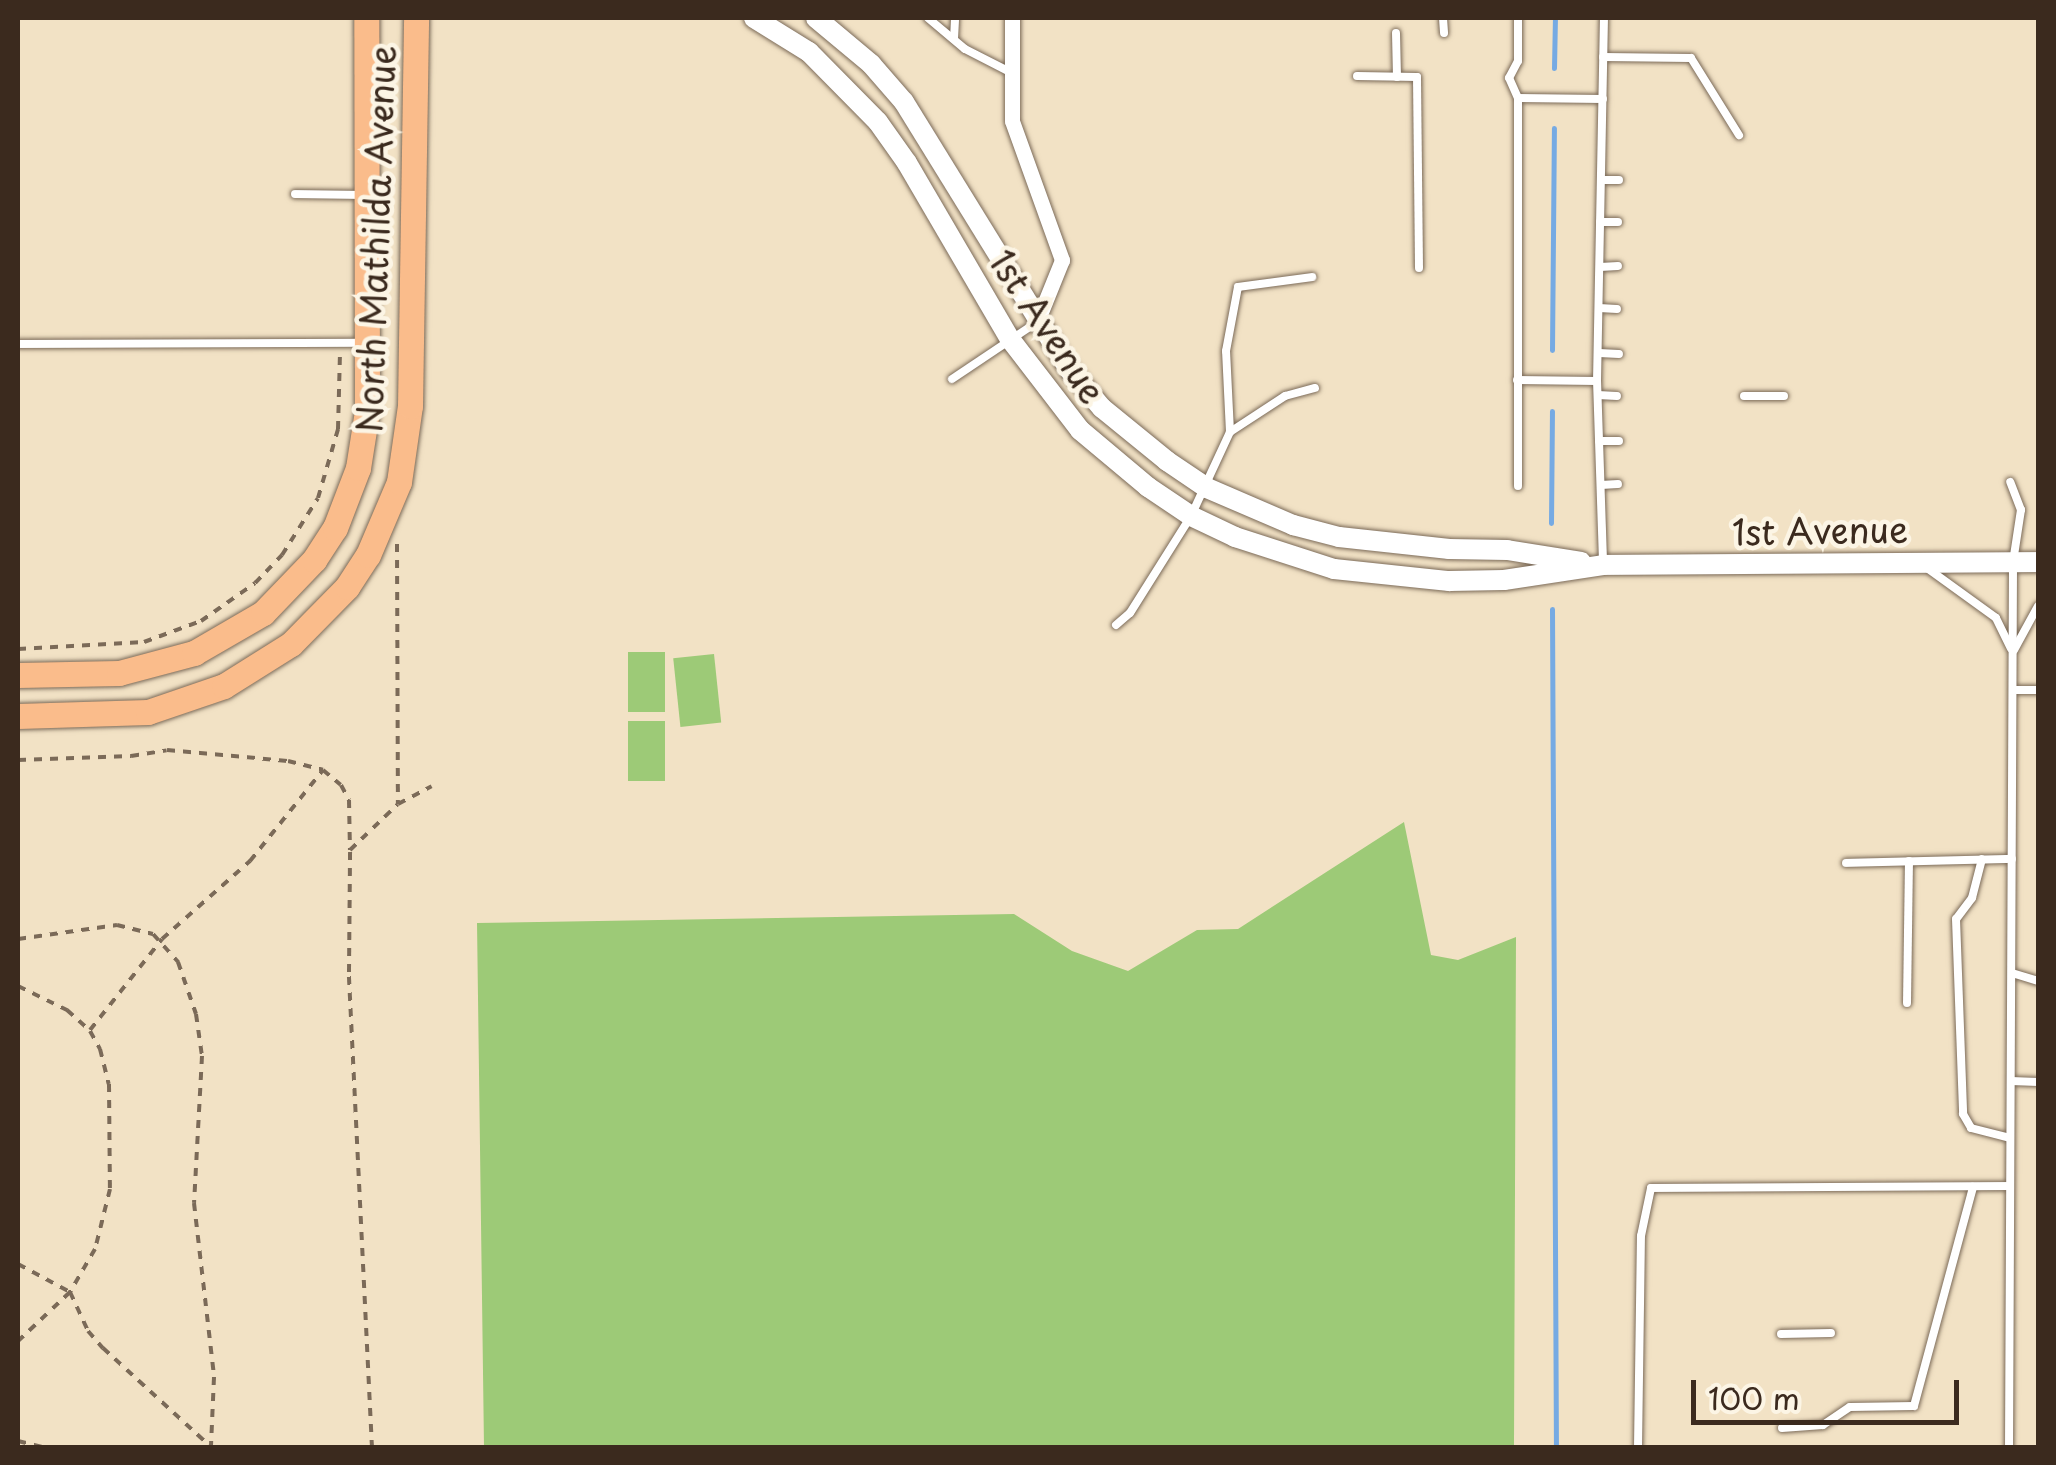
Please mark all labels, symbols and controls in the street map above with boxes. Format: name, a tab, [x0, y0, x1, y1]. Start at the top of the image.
street label: North Mathilda Avenue	[347, 43, 403, 435]
street label: 1st Avenue	[981, 240, 1115, 412]
street label: 1st Avenue	[1731, 507, 1909, 553]
scale bar	[1696, 1360, 1964, 1422]
text: 100 m	[1708, 1375, 1800, 1420]

